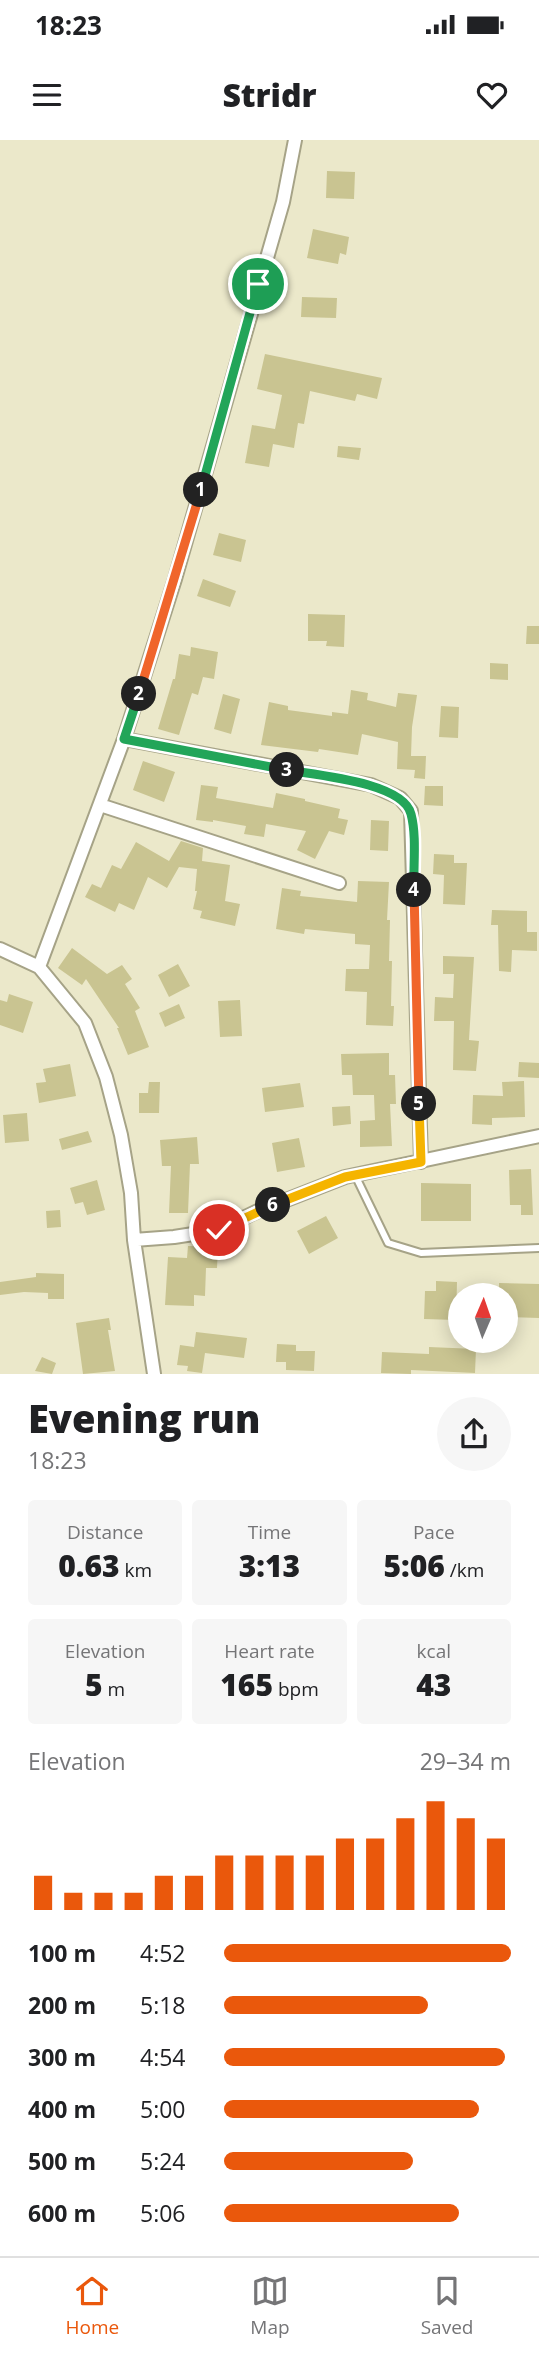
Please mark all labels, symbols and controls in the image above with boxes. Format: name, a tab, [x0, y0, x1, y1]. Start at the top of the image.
text: 18:23	[35, 7, 102, 43]
text: Stridr	[222, 73, 317, 116]
icon: menu	[28, 76, 66, 114]
icon: heart	[473, 76, 511, 114]
pin	[228, 254, 288, 314]
icon: arrive	[239, 265, 277, 303]
pin: 1	[184, 472, 218, 508]
text: 1	[195, 476, 206, 502]
pin: 2	[122, 676, 156, 712]
text: 2	[133, 680, 144, 706]
pin: 3	[270, 752, 304, 788]
text: 3	[281, 756, 292, 782]
pin: 4	[396, 872, 432, 908]
text: 4	[408, 876, 419, 902]
pin: 5	[402, 1086, 436, 1122]
text: 5	[413, 1090, 424, 1116]
pin: 6	[256, 1188, 290, 1222]
text: 6	[267, 1191, 278, 1217]
pin	[189, 1200, 249, 1260]
icon: check	[200, 1211, 238, 1249]
north arrow	[448, 1283, 518, 1353]
map controls	[448, 1283, 518, 1353]
text: Evening run	[28, 1392, 260, 1444]
button: share	[437, 1397, 511, 1471]
text: 18:23	[28, 1444, 87, 1476]
text: Distance	[67, 1519, 143, 1545]
text: Time	[248, 1519, 291, 1545]
text: Pace	[413, 1519, 455, 1545]
text: 0.63	[58, 1545, 120, 1586]
text: 3:13	[239, 1545, 300, 1586]
text: 5:06	[383, 1545, 445, 1586]
text: km	[120, 1557, 152, 1583]
text: /km	[445, 1557, 484, 1583]
text: Elevation	[65, 1638, 146, 1664]
text: Heart rate	[224, 1638, 315, 1664]
text: kcal	[417, 1638, 451, 1664]
text: 5	[85, 1664, 103, 1705]
text: 165	[220, 1664, 273, 1705]
text: 43	[416, 1664, 451, 1705]
text: m	[103, 1676, 125, 1702]
text: bpm	[273, 1676, 319, 1702]
text: Elevation	[28, 1745, 126, 1777]
text: 29–34 m	[420, 1745, 511, 1777]
text: 100 m	[28, 1937, 96, 1969]
text: 4:52	[140, 1937, 186, 1969]
text: 200 m	[28, 1989, 96, 2021]
text: 5:18	[140, 1989, 186, 2021]
text: 300 m	[28, 2041, 96, 2073]
text: 4:54	[140, 2041, 186, 2073]
text: 400 m	[28, 2093, 96, 2125]
text: 5:00	[140, 2093, 186, 2125]
text: 500 m	[28, 2145, 96, 2177]
text: 5:24	[140, 2145, 186, 2177]
text: 600 m	[28, 2197, 96, 2229]
text: 5:06	[140, 2197, 186, 2229]
tab: Home	[66, 2272, 119, 2340]
tab: Map	[250, 2272, 290, 2340]
tab: Saved	[421, 2272, 473, 2340]

